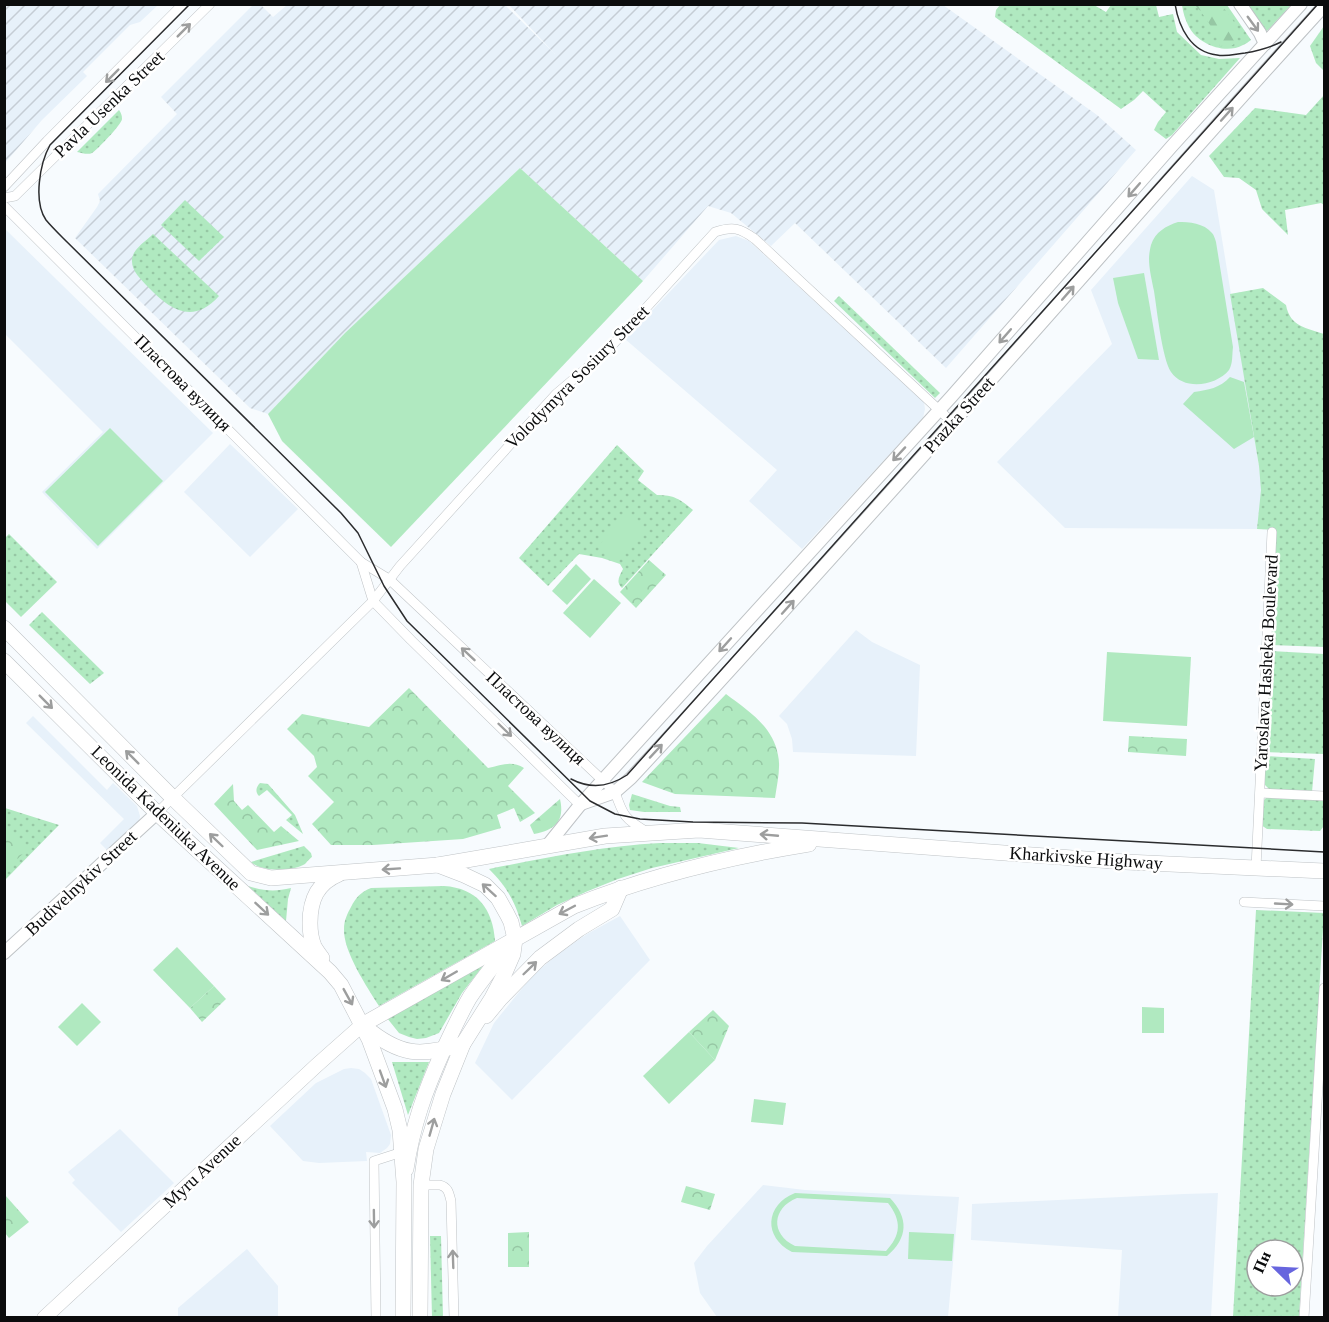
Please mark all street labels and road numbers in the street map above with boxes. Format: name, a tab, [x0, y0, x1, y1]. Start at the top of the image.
street label: Pavla Usenka Street	[50, 46, 168, 162]
street label: Volodymyra Sosiury Street	[501, 301, 653, 453]
street label: Пластова вулиця	[131, 331, 235, 435]
street label: Prazka Street	[920, 373, 998, 457]
street label: Yaroslava Hasheka Boulevard	[1250, 554, 1282, 772]
street label: Пластова вулиця	[482, 667, 590, 769]
street label: Leonida Kadeniuka Avenue	[87, 741, 245, 895]
street label: Budivelnykiv Street	[21, 826, 141, 940]
street label: Kharkivske Highway	[1009, 843, 1163, 873]
street label: Myru Avenue	[159, 1130, 245, 1212]

